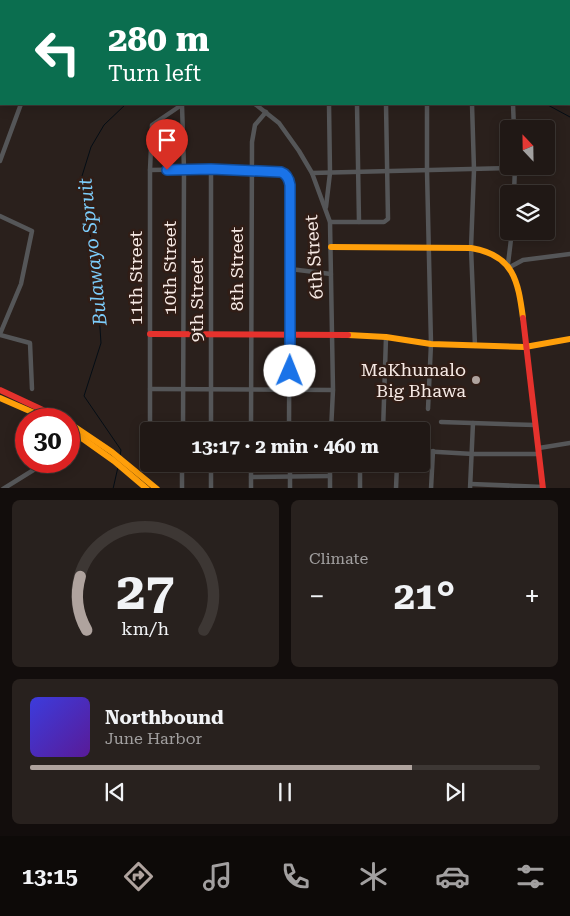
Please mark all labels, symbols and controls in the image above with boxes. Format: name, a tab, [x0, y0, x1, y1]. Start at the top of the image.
text: 280 m	[108, 19, 209, 60]
icon: left	[25, 20, 90, 85]
text: Turn left	[108, 61, 201, 86]
pin	[146, 119, 188, 170]
north arrow	[500, 120, 555, 175]
map controls	[500, 120, 555, 240]
icon: arrive	[153, 126, 181, 154]
water label: Bulawayo Spruit	[73, 177, 112, 328]
button: layers	[500, 185, 555, 240]
street label: 6th Street	[300, 214, 327, 300]
street label: 10th Street	[159, 220, 180, 315]
street label: 8th Street	[226, 226, 247, 311]
street label: 11th Street	[125, 230, 146, 325]
street label: 9th Street	[186, 257, 207, 342]
position arrow	[263, 344, 315, 396]
place label: MaKhumalo Big Bhawa	[361, 359, 466, 401]
marker: MaKhumalo Big Bhawa	[470, 374, 482, 386]
speed limit sign: 30	[15, 408, 80, 473]
text: 13:17 · 2 min · 460 m	[191, 435, 379, 458]
text: Climate	[309, 549, 368, 568]
text: 27	[116, 561, 175, 622]
text: 21°	[394, 574, 455, 618]
text: −	[309, 580, 325, 613]
text: +	[524, 580, 540, 613]
text: km/h	[122, 618, 170, 639]
text: Northbound	[105, 706, 224, 729]
text: June Harbor	[105, 729, 202, 748]
icon: previous	[101, 778, 129, 806]
icon: pause	[271, 778, 299, 806]
icon: next	[441, 778, 469, 806]
icon: directions	[121, 859, 156, 894]
icon: music	[200, 859, 235, 894]
icon: phone	[278, 859, 313, 894]
icon: climate	[356, 859, 391, 894]
icon: car	[435, 859, 470, 894]
icon: filters	[513, 859, 548, 894]
text: 13:15	[22, 864, 78, 889]

